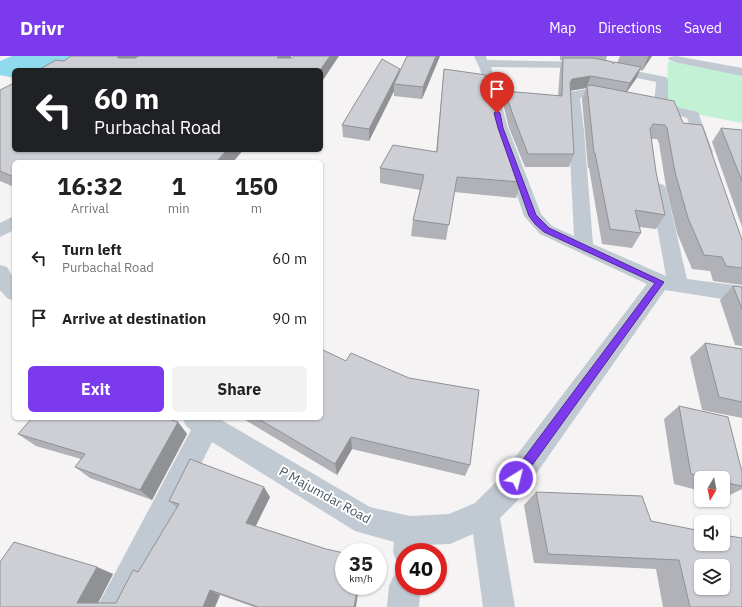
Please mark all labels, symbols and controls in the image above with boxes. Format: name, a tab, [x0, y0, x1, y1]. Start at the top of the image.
text: Drivr	[20, 16, 64, 40]
text: Map	[549, 19, 576, 37]
text: Directions	[598, 19, 662, 37]
text: Saved	[684, 19, 722, 37]
pin	[480, 72, 514, 113]
icon: arrive	[486, 78, 508, 100]
text: 60 m	[94, 80, 159, 117]
icon: left	[28, 84, 80, 136]
text: Purbachal Road	[94, 116, 221, 139]
text: 16:32	[57, 170, 123, 202]
text: 1	[171, 170, 186, 202]
text: 150	[235, 170, 278, 202]
text: Arrival	[71, 200, 109, 217]
text: min	[168, 200, 190, 217]
text: m	[251, 200, 262, 217]
text: Turn left	[62, 240, 122, 259]
icon: left	[28, 247, 50, 269]
text: 60 m	[272, 249, 307, 268]
text: Purbachal Road	[62, 259, 154, 276]
icon: arrive	[28, 307, 50, 329]
text: Arrive at destination	[62, 309, 206, 328]
text: 90 m	[272, 309, 307, 328]
button: Exit	[28, 366, 164, 412]
button: Share	[172, 366, 307, 412]
position arrow	[495, 457, 537, 499]
street label: P Majumdar Road	[276, 463, 374, 527]
north arrow	[694, 471, 730, 507]
map controls	[694, 471, 730, 595]
button: sound	[694, 515, 730, 551]
speed limit sign: 40	[395, 543, 447, 595]
text: 35	[349, 550, 373, 577]
button: layers	[694, 559, 730, 595]
text: km/h	[349, 572, 373, 585]

